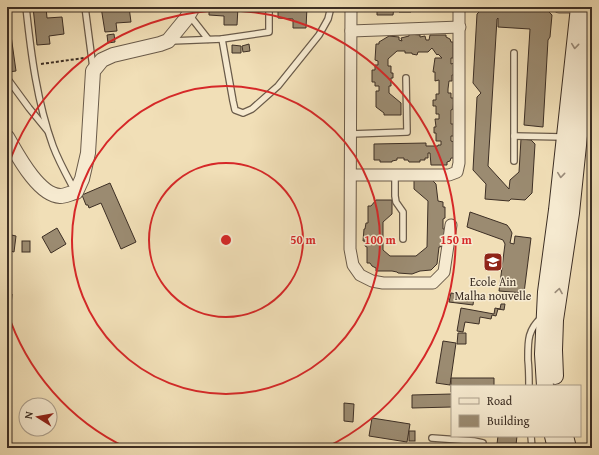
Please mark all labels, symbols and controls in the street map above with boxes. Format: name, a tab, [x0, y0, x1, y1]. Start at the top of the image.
one-way arrow	[570, 43, 579, 49]
one-way arrow	[557, 172, 566, 178]
text: 50 m	[290, 231, 316, 248]
text: 100 m	[364, 231, 397, 248]
text: 150 m	[440, 231, 473, 248]
centre of rings	[219, 233, 233, 247]
school or university icon: Ecole Ain Malha nouvelle	[482, 251, 504, 273]
place label: Ecole Ain Malha nouvelle	[455, 273, 532, 304]
one-way arrow	[554, 288, 563, 294]
legend	[451, 385, 581, 437]
text: Road	[487, 392, 513, 409]
north arrow	[18, 397, 58, 437]
text: N	[20, 409, 37, 420]
text: Building	[487, 412, 530, 429]

